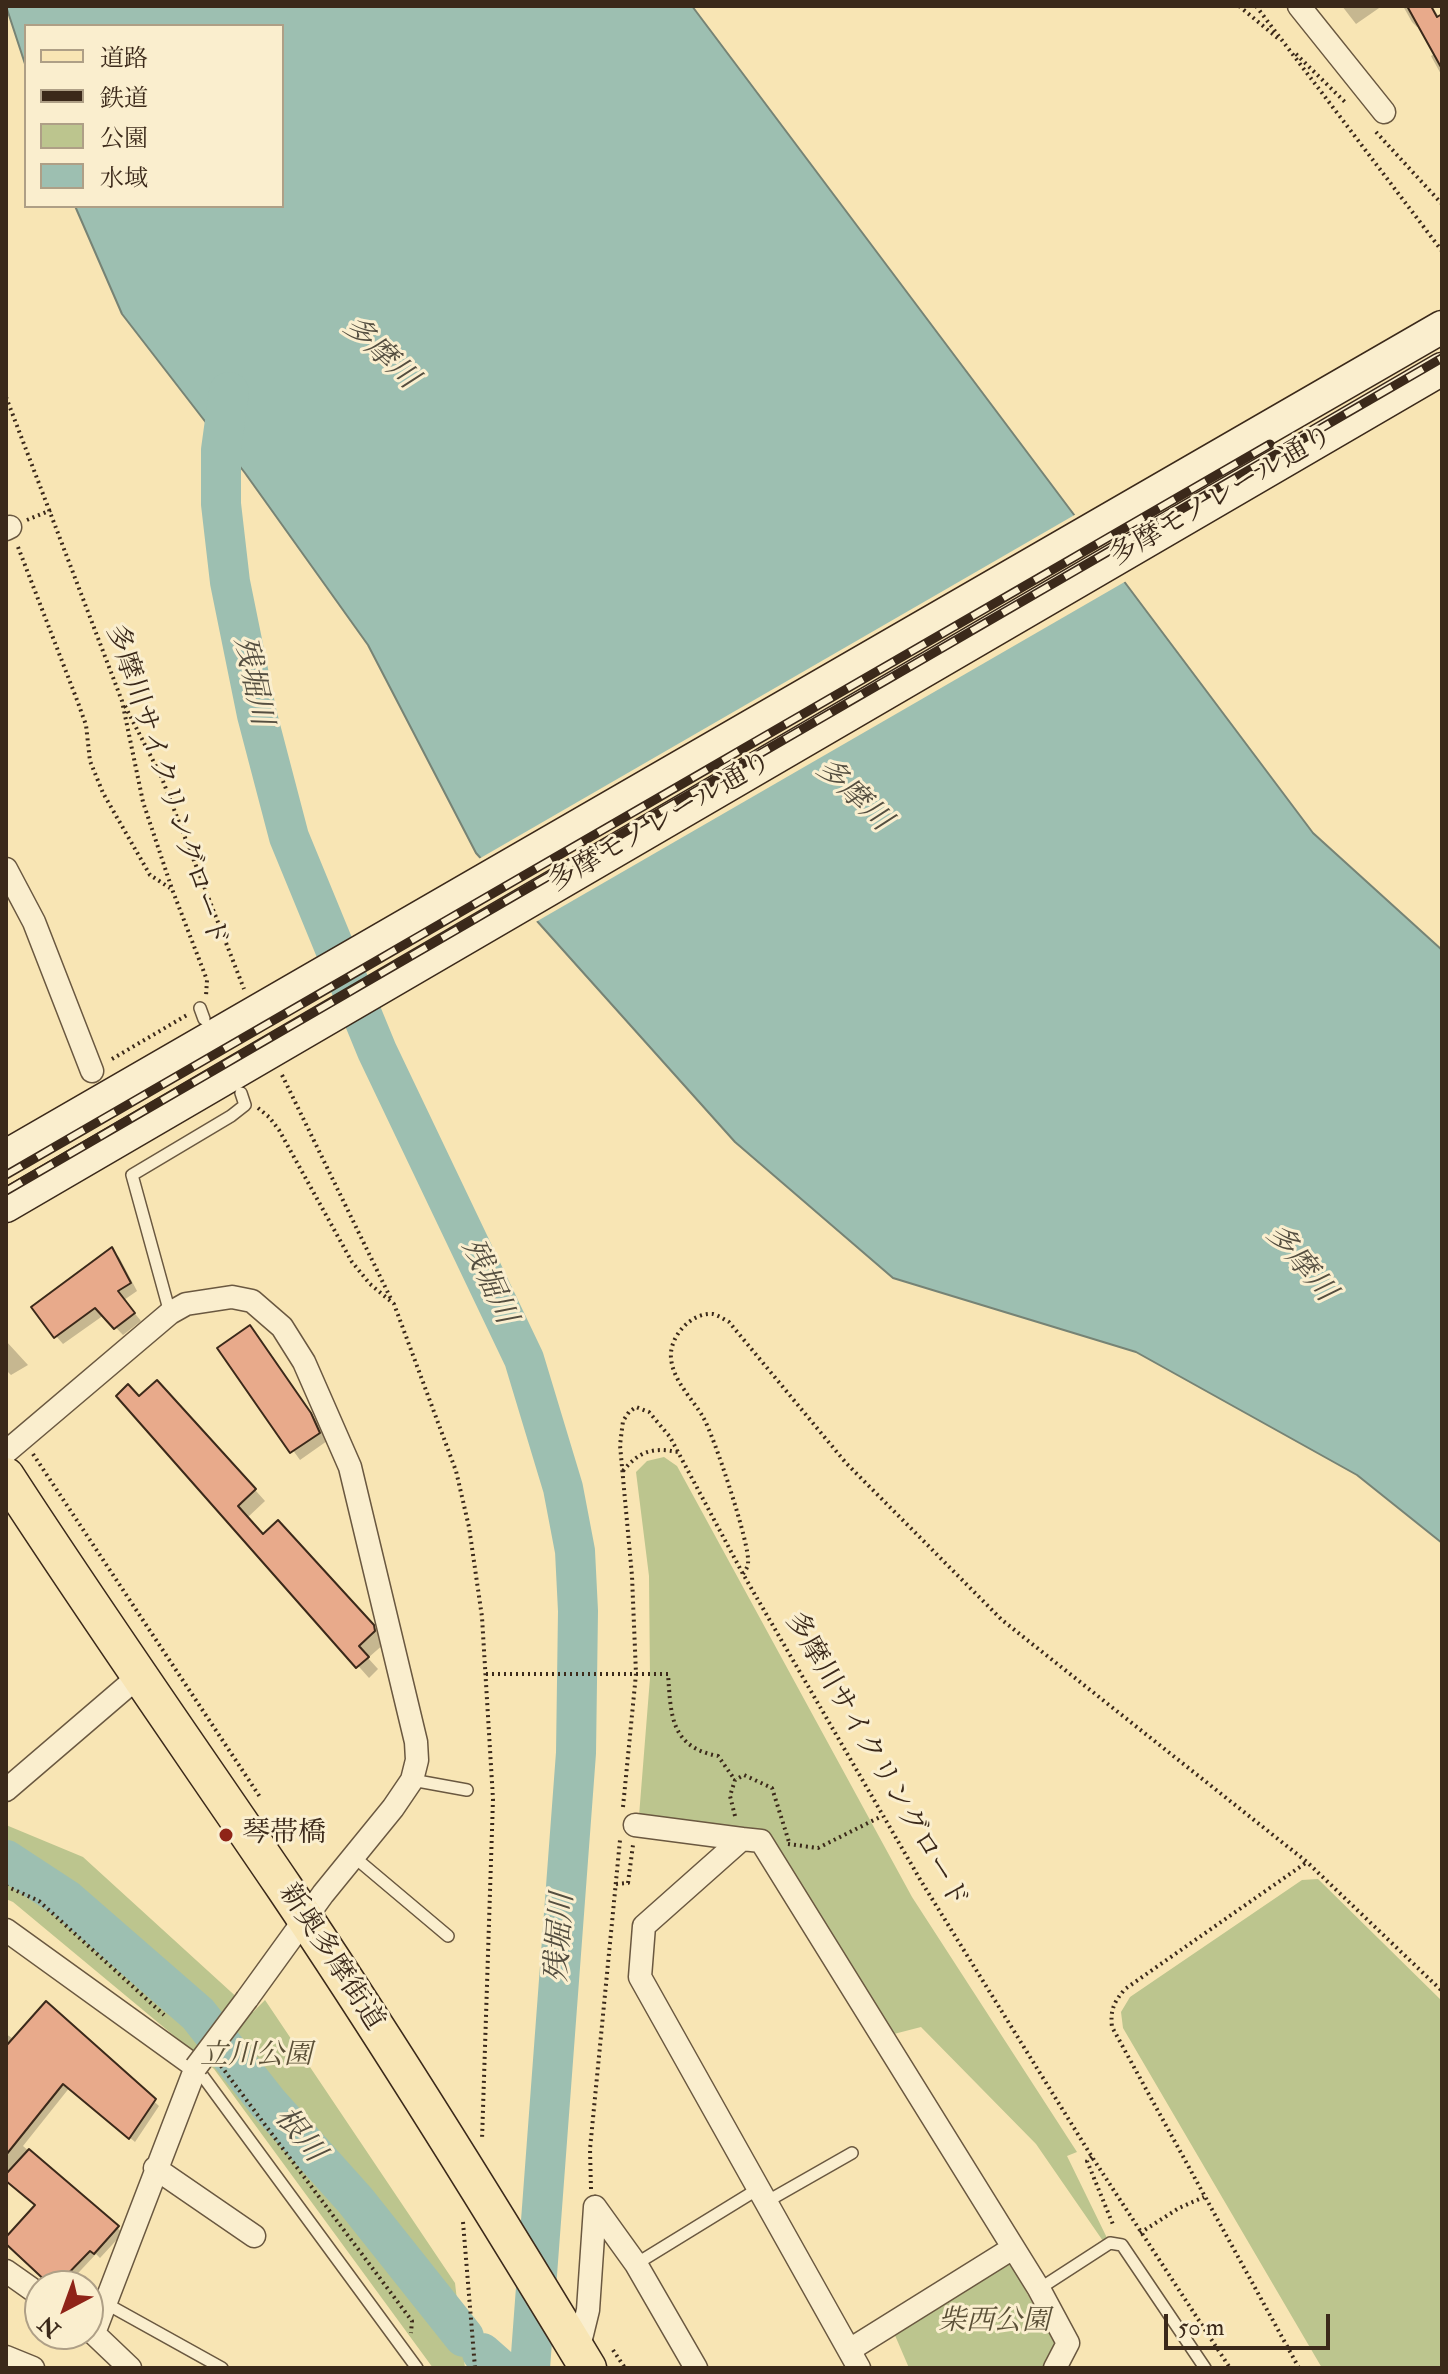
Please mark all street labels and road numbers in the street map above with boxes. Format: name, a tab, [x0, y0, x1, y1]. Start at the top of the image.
street label: 多摩モノレール通り	[1104, 419, 1340, 575]
street label: 多摩川サイクリングロード	[97, 621, 233, 951]
street label: 多摩モノレール通り	[543, 745, 779, 901]
street label: 多摩川サイクリングロード	[776, 1607, 974, 1915]
street label: 新奥多摩街道	[270, 1878, 390, 2038]

